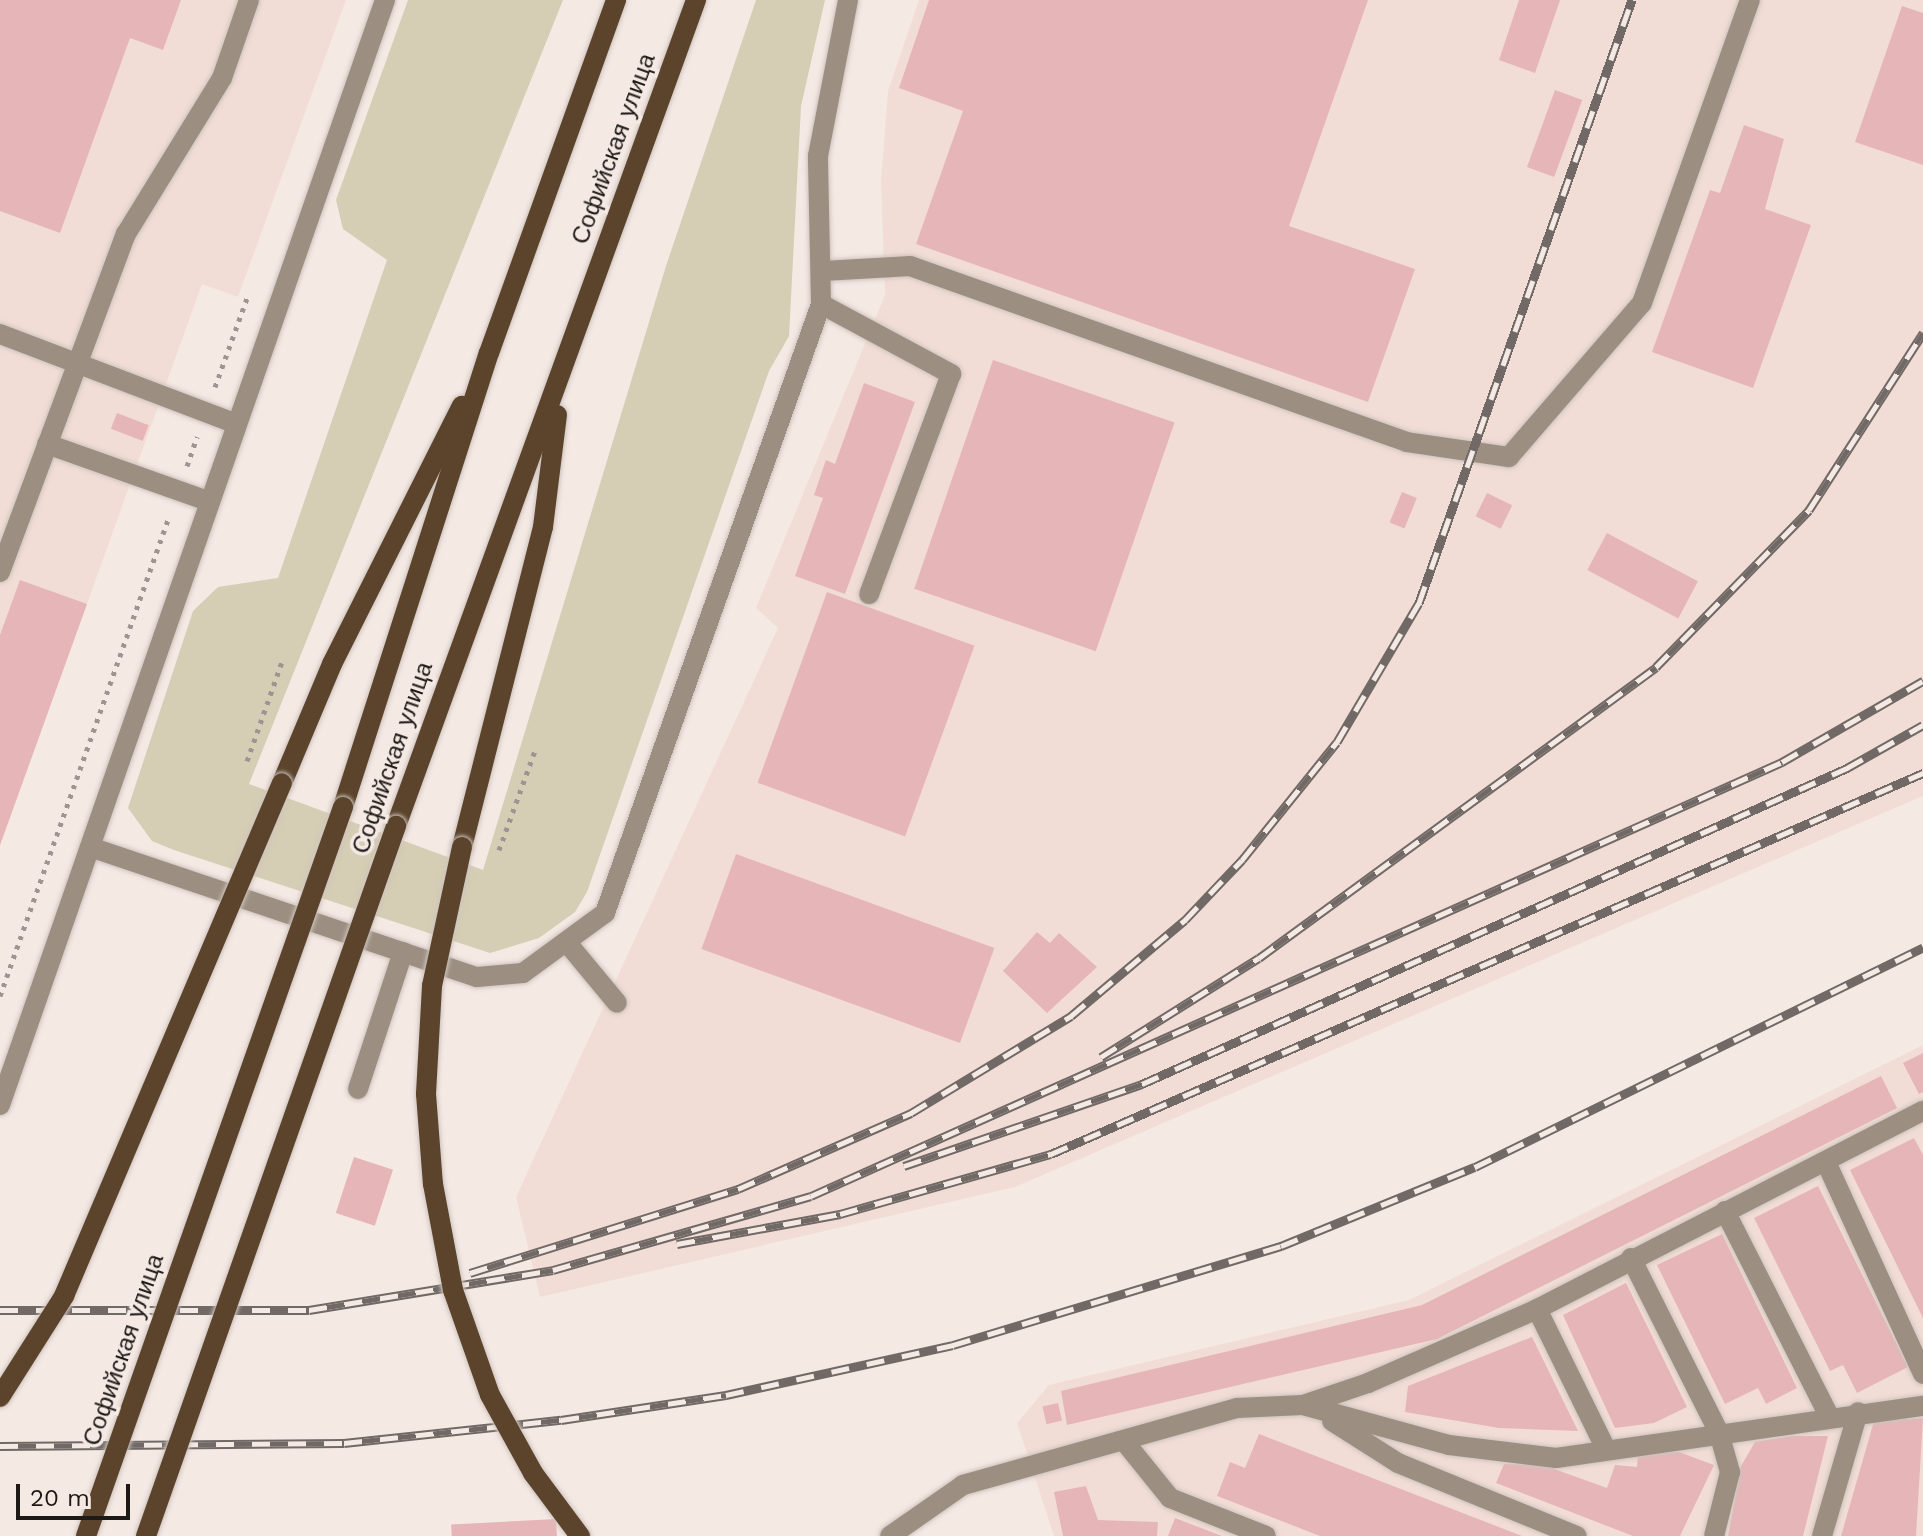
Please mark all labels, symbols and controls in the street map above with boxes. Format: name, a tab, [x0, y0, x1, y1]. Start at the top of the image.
street label: Софийская улица	[566, 50, 662, 248]
street label: Софийская улица	[347, 658, 439, 858]
street label: Софийская улица	[78, 1250, 170, 1450]
scale bar	[20, 1468, 134, 1518]
text: 20 m	[30, 1484, 90, 1512]

